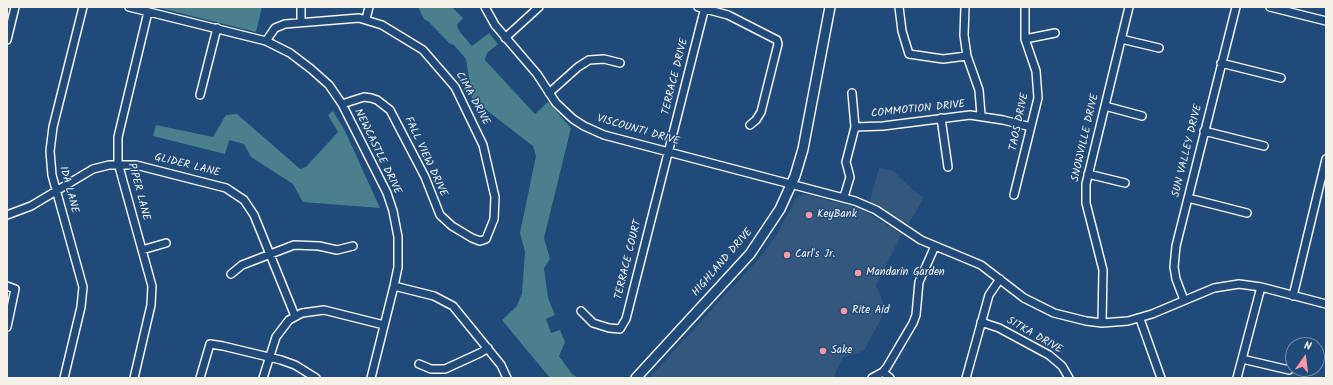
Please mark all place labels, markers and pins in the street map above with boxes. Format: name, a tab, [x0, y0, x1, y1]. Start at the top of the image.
place label: KeyBank	[817, 208, 857, 222]
marker: KeyBank	[804, 210, 814, 220]
place label: Carl's Jr.	[795, 248, 835, 262]
marker: Carl's Jr.	[782, 250, 792, 260]
place label: Mandarin Garden	[866, 266, 945, 280]
marker: Mandarin Garden	[853, 268, 863, 278]
place label: Rite Aid	[852, 304, 889, 318]
marker: Rite Aid	[839, 306, 849, 316]
place label: Sake	[831, 344, 852, 358]
marker: Sake	[818, 346, 828, 356]

